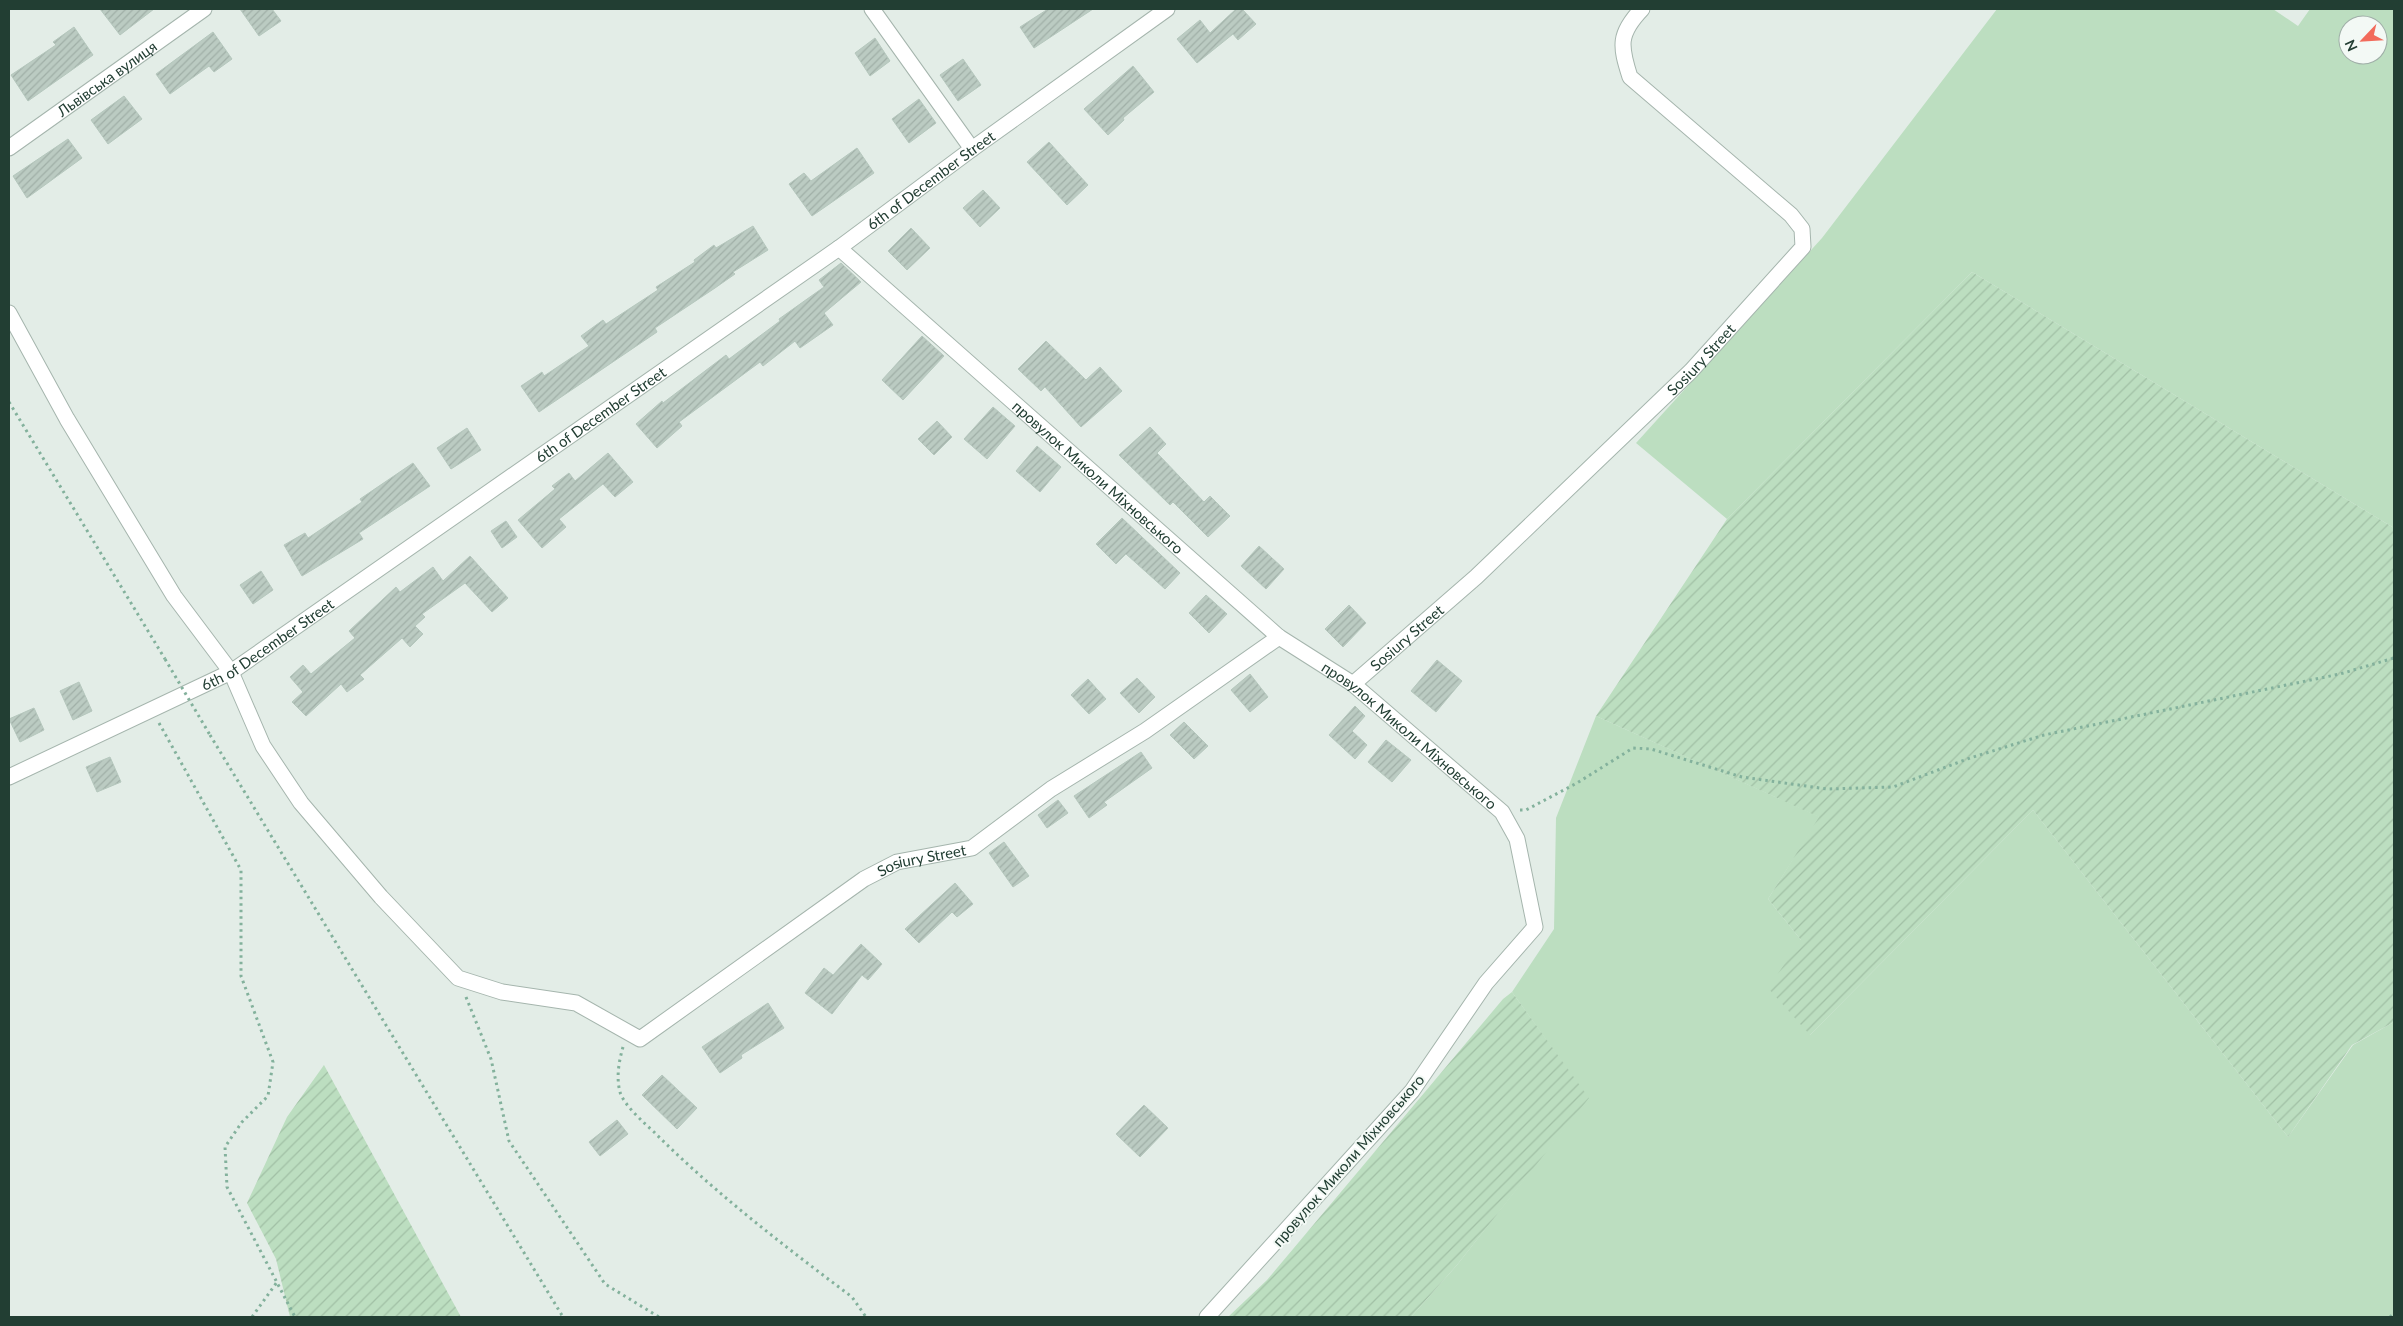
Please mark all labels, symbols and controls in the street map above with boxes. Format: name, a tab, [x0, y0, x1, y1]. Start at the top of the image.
north arrow	[2338, 15, 2388, 65]
street label: Львівська вулиця	[53, 37, 160, 121]
text: N	[2341, 37, 2361, 54]
street label: 6th of December Street	[863, 126, 999, 233]
street label: Sosiury Street	[1663, 319, 1739, 399]
street label: 6th of December Street	[532, 362, 670, 466]
street label: провулок Миколи Міхновського	[1009, 397, 1187, 557]
street label: 6th of December Street	[198, 594, 337, 694]
street label: Sosiury Street	[1366, 600, 1447, 674]
street label: провулок Миколи Міхновського	[1319, 658, 1501, 813]
street label: Sosiury Street	[874, 840, 968, 880]
street label: провулок Миколи Міхновського	[1268, 1070, 1428, 1250]

